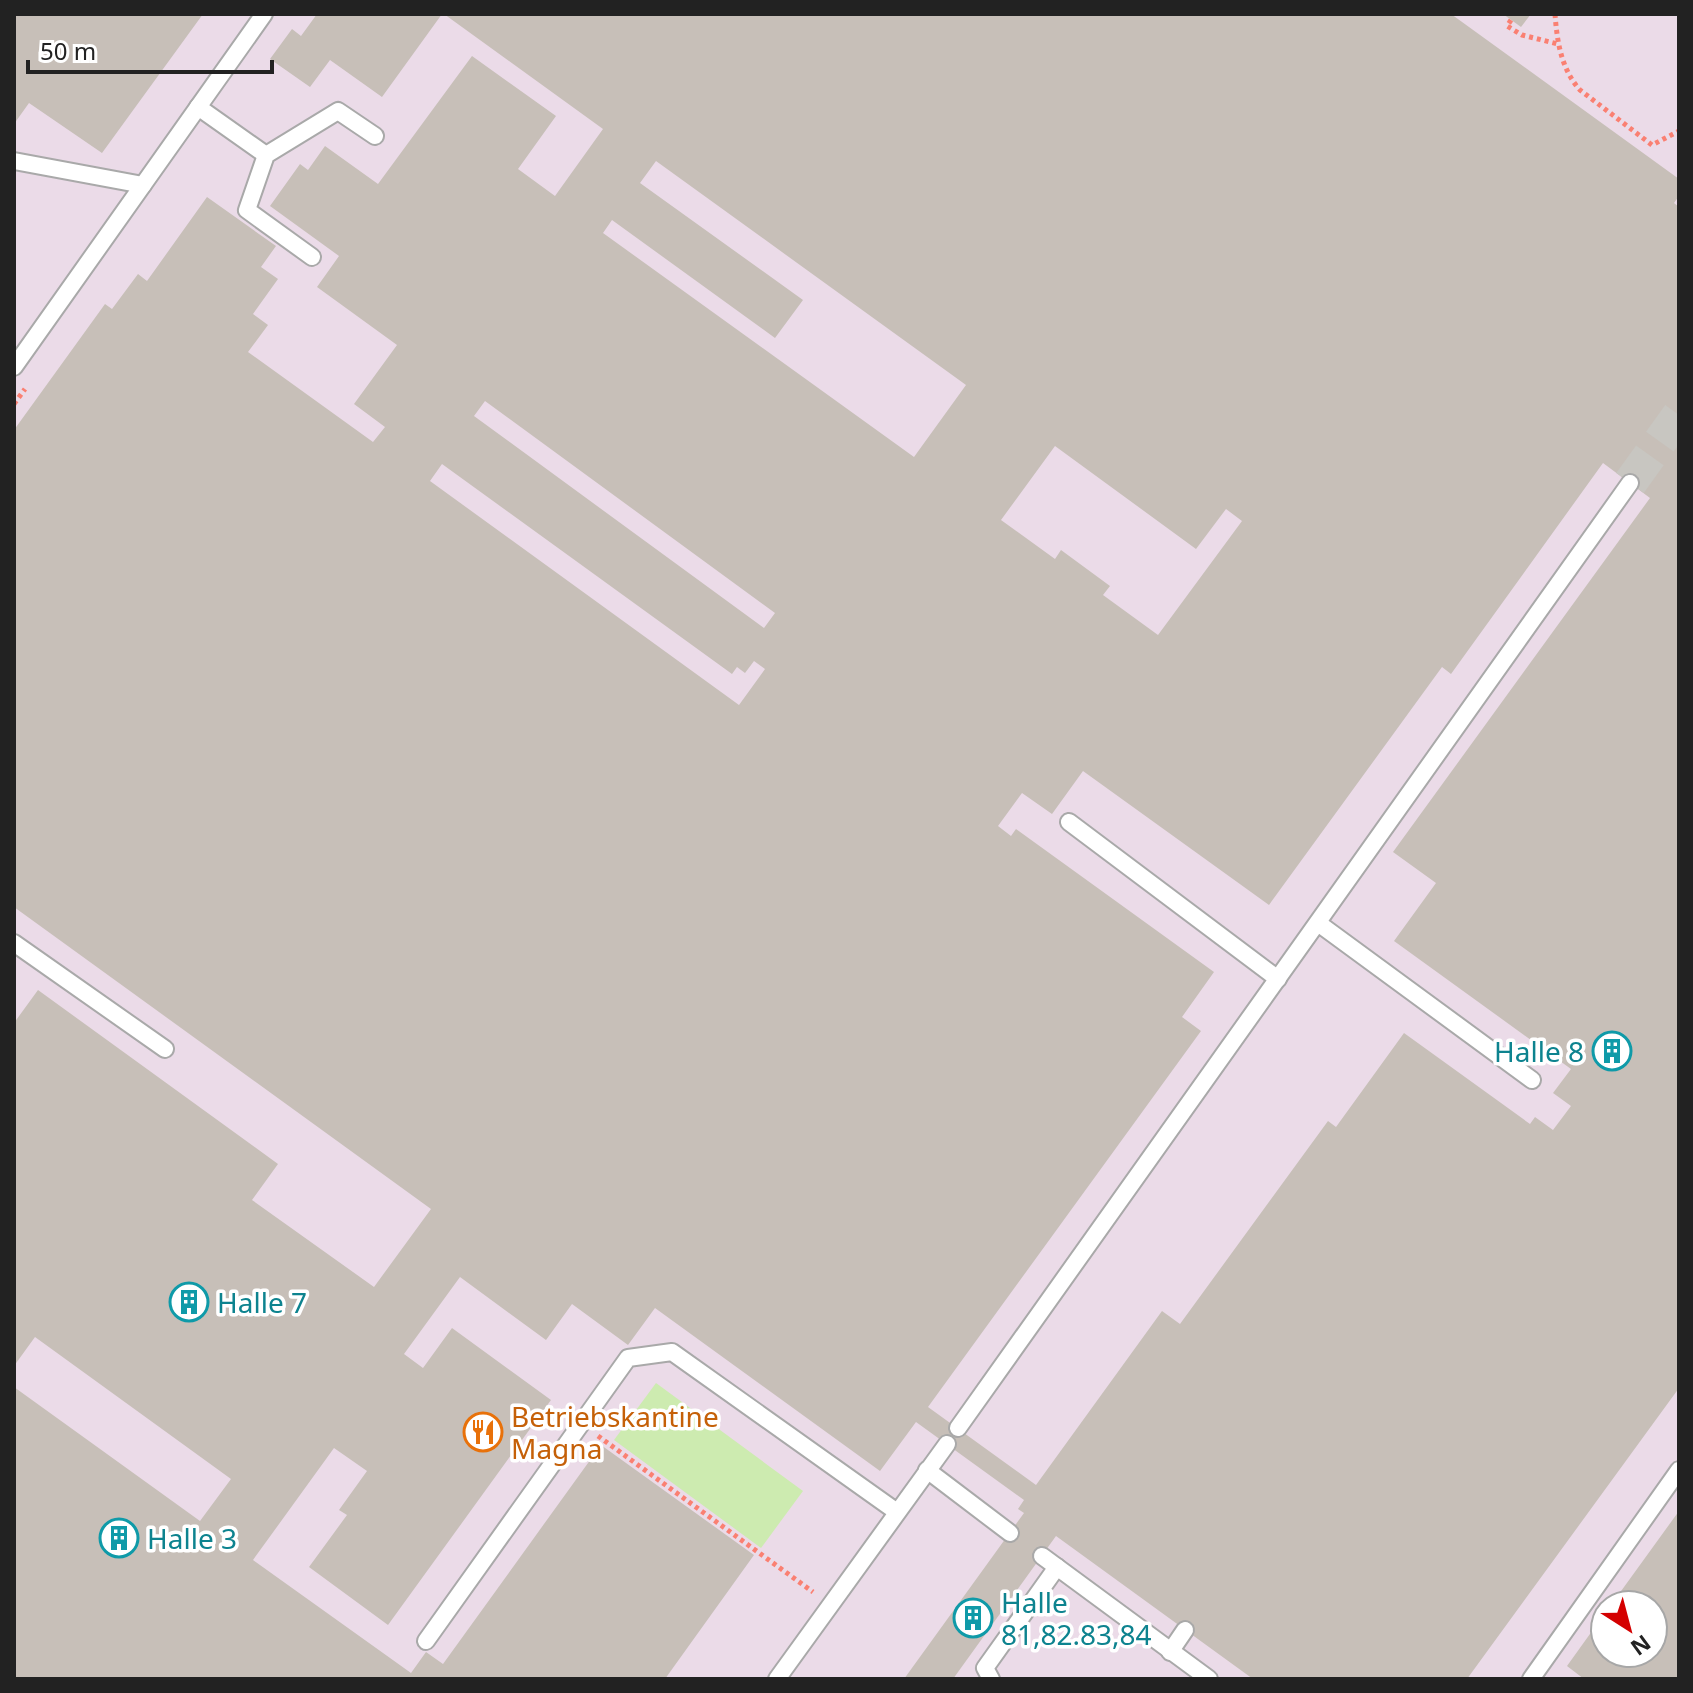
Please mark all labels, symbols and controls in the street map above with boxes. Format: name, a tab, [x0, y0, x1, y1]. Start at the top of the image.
scale bar	[28, 24, 272, 74]
text: 50 m	[40, 34, 96, 67]
building icon: Halle 8	[1591, 1030, 1633, 1072]
place label: Halle 8	[1494, 1032, 1584, 1070]
building icon: Halle 7	[168, 1281, 210, 1323]
place label: Halle 7	[217, 1283, 307, 1321]
place label: Betriebskantine Magna	[511, 1397, 719, 1467]
restaurant icon: Betriebskantine Magna	[462, 1411, 504, 1453]
building icon: Halle 3	[98, 1517, 140, 1559]
place label: Halle 3	[147, 1519, 237, 1557]
place label: Halle 81,82.83,84	[1001, 1583, 1152, 1653]
north arrow	[1589, 1589, 1669, 1669]
building icon: Halle 81,82.83,84	[952, 1597, 994, 1639]
text: N	[1625, 1629, 1657, 1663]

